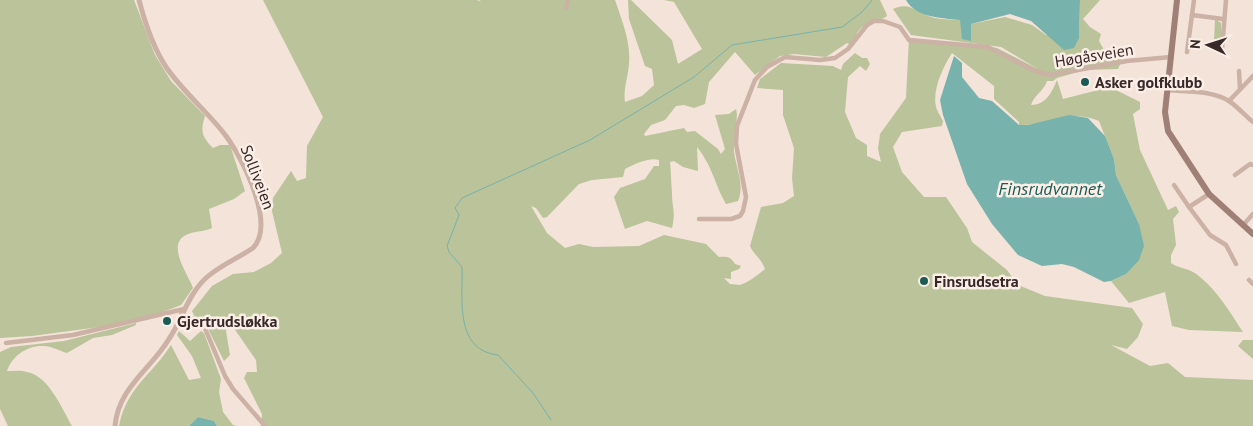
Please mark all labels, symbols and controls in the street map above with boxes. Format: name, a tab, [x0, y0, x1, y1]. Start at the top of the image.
north arrow	[1183, 20, 1233, 70]
street label: Høgåsveien	[1053, 39, 1135, 71]
text: N	[1186, 39, 1204, 49]
place label: Asker golfklubb	[1095, 72, 1203, 92]
marker: Asker golfklubb	[1079, 76, 1091, 88]
street label: Solliveien	[237, 142, 279, 212]
water label: Finsrudvannet	[998, 177, 1103, 200]
place label: Finsrudsetra	[934, 271, 1019, 291]
marker: Finsrudsetra	[918, 275, 930, 287]
place label: Gjertrudsløkka	[177, 311, 277, 331]
marker: Gjertrudsløkka	[161, 315, 173, 327]

